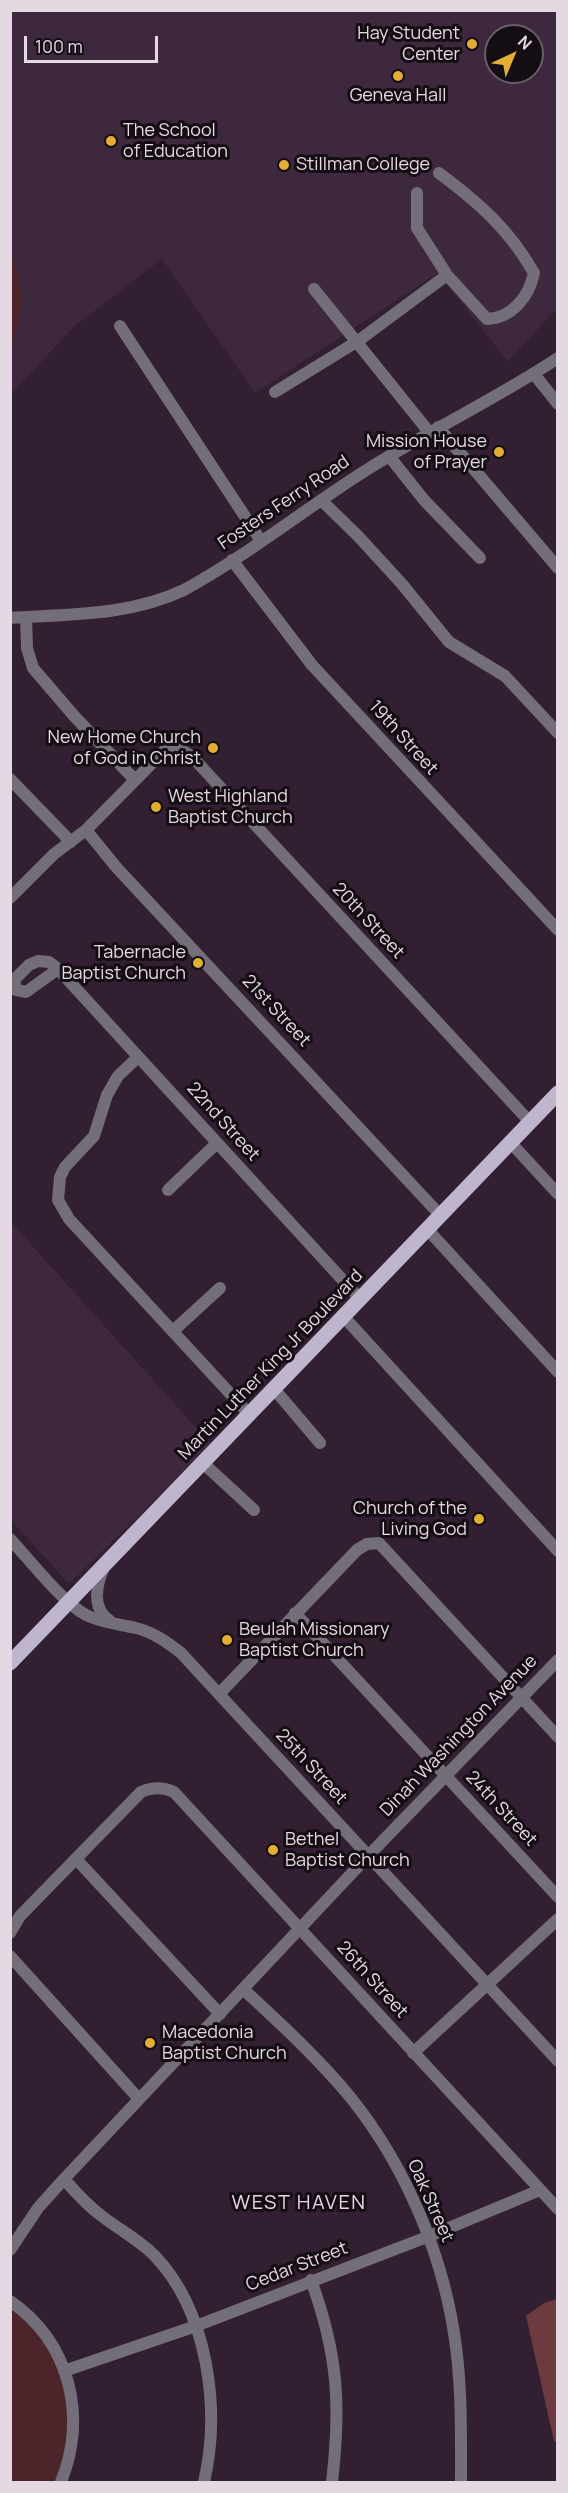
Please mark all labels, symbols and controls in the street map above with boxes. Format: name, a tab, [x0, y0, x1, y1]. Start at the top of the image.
place label: Hay Student Center	[357, 23, 460, 66]
scale bar	[27, 24, 160, 62]
north arrow	[484, 24, 544, 84]
text: N	[513, 31, 537, 54]
text: 100 m	[35, 34, 83, 58]
marker: Hay Student Center	[465, 37, 479, 51]
marker: Geneva Hall	[391, 69, 405, 83]
place label: Geneva Hall	[350, 85, 446, 107]
place label: The School of Education	[123, 120, 228, 162]
marker: The School of Education	[104, 134, 118, 148]
place label: Stillman College	[296, 154, 430, 176]
marker: Stillman College	[277, 158, 291, 172]
place label: Mission House of Prayer	[366, 431, 487, 474]
marker: Mission House of Prayer	[492, 445, 506, 459]
street label: Fosters Ferry Road	[214, 451, 354, 555]
street label: 19th Street	[364, 696, 442, 780]
place label: New Home Church of God in Christ	[48, 727, 201, 770]
marker: New Home Church of God in Christ	[206, 741, 220, 755]
place label: West Highland Baptist Church	[168, 786, 293, 828]
marker: West Highland Baptist Church	[149, 800, 163, 814]
street label: 20th Street	[327, 879, 409, 963]
place label: Tabernacle Baptist Church	[61, 942, 186, 984]
marker: Tabernacle Baptist Church	[191, 956, 205, 970]
street label: 21st Street	[237, 971, 315, 1051]
street label: 22nd Street	[182, 1078, 264, 1166]
street label: Martin Luther King Jr Boulevard	[174, 1265, 368, 1465]
place label: Church of the Living God	[353, 1498, 467, 1540]
marker: Church of the Living God	[472, 1512, 486, 1526]
place label: Beulah Missionary Baptist Church	[239, 1619, 389, 1662]
marker: Beulah Missionary Baptist Church	[220, 1633, 234, 1647]
street label: Dinah Washington Avenue	[376, 1651, 542, 1821]
street label: 25th Street	[271, 1725, 351, 1809]
street label: 24th Street	[461, 1767, 541, 1851]
place label: Bethel Baptist Church	[285, 1829, 410, 1872]
marker: Bethel Baptist Church	[266, 1843, 280, 1857]
street label: 26th Street	[332, 1937, 412, 2023]
place label: Macedonia Baptist Church	[162, 2022, 287, 2064]
marker: Macedonia Baptist Church	[143, 2036, 157, 2050]
street label: Oak Street	[402, 2156, 458, 2246]
district label: WEST HAVEN	[232, 2191, 366, 2215]
street label: Cedar Street	[243, 2238, 351, 2296]

